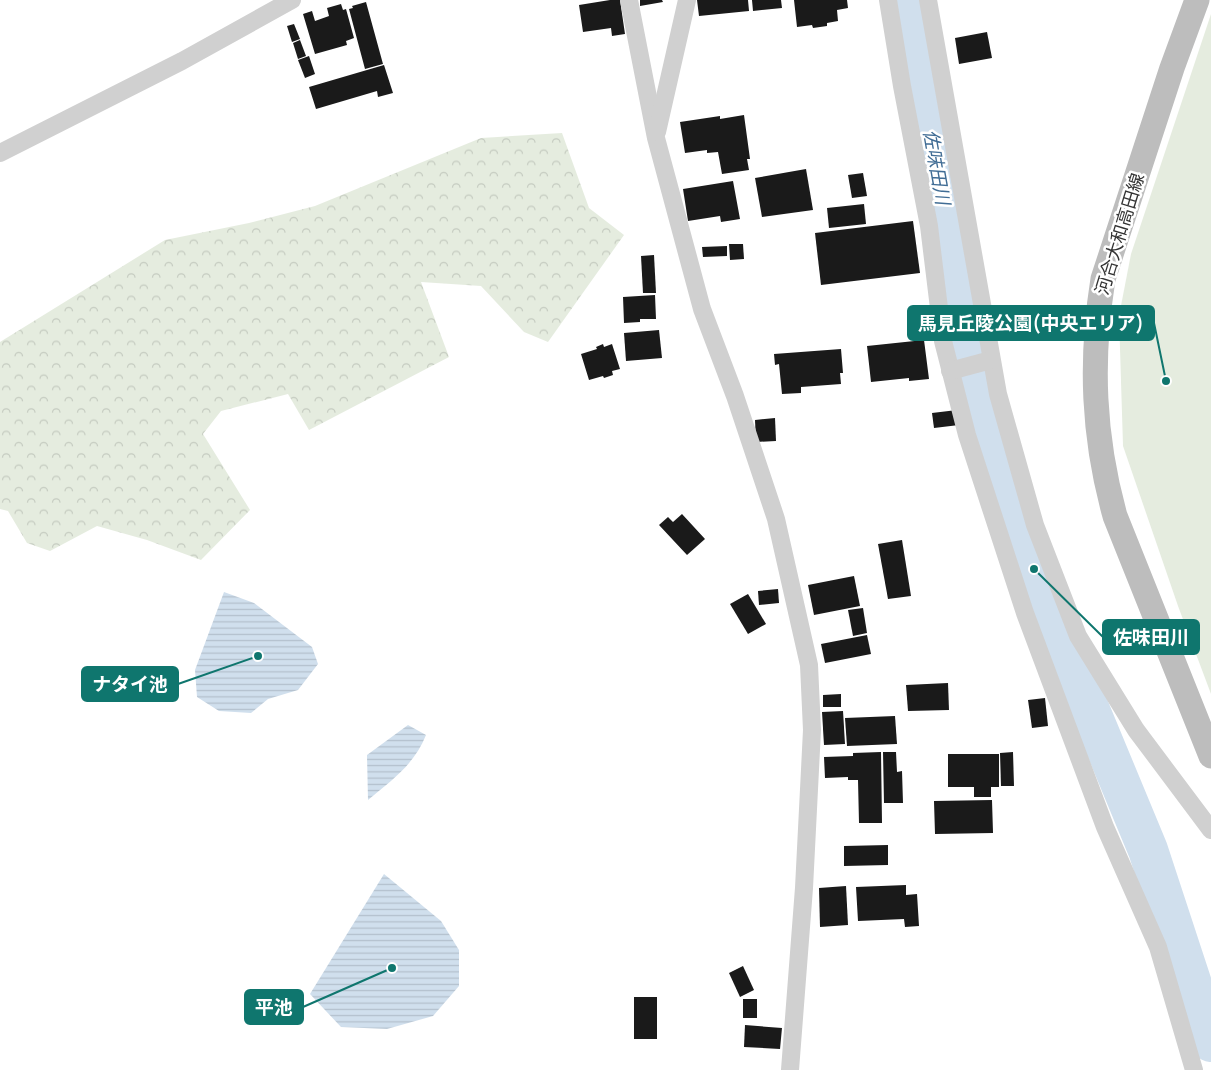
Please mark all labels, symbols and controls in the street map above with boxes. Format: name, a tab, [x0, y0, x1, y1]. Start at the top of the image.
water label: 佐味田川	[918, 127, 957, 209]
street label: 河合大和高田線	[1089, 170, 1149, 297]
callout: 馬見丘陵公園(中央エリア)	[908, 306, 1154, 340]
text: 馬見丘陵公園(中央エリア)	[918, 310, 1144, 336]
callout: 佐味田川	[1103, 620, 1199, 654]
text: 佐味田川	[1113, 624, 1189, 650]
callout: ナタイ池	[82, 667, 178, 701]
text: ナタイ池	[92, 671, 168, 697]
callout: 平池	[245, 990, 303, 1024]
text: 平池	[255, 994, 293, 1020]

